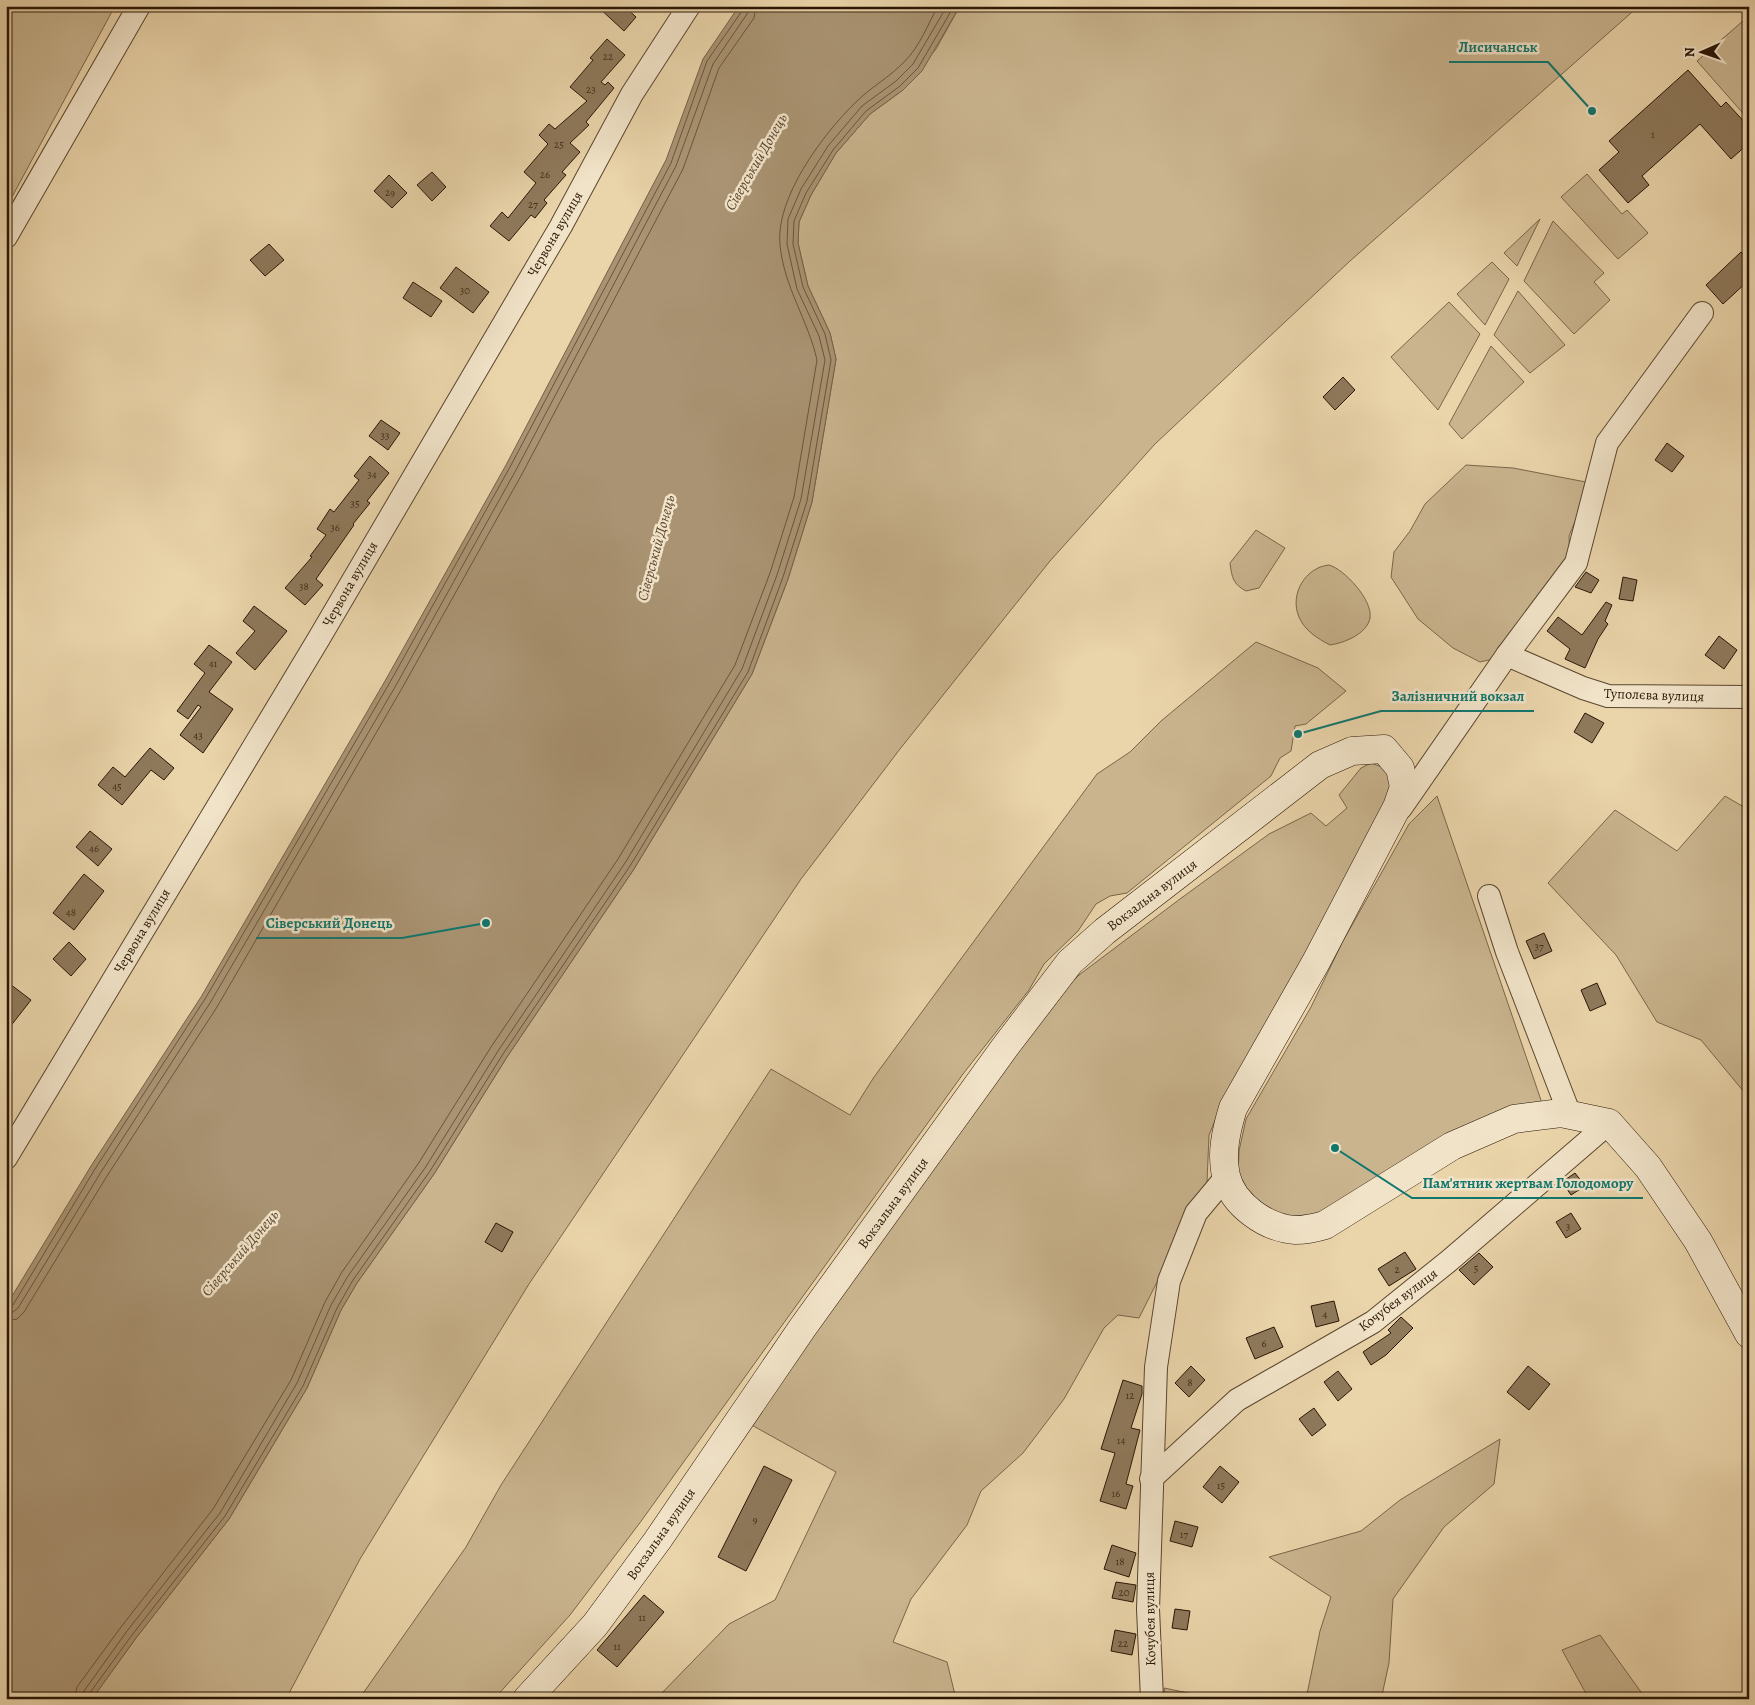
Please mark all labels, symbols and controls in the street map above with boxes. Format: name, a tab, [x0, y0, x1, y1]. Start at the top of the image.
north arrow	[1678, 28, 1728, 78]
callout: Лисичанськ	[1449, 32, 1548, 62]
text: Лисичанськ	[1458, 37, 1538, 57]
text: N	[1680, 47, 1699, 58]
house number: 22	[603, 49, 613, 64]
house number: 23	[586, 82, 596, 97]
water label: Сіверський Донець	[720, 110, 792, 214]
house number: 1	[1651, 127, 1655, 142]
house number: 25	[554, 137, 564, 152]
house number: 26	[540, 167, 550, 182]
house number: 29	[385, 185, 395, 200]
street label: Червона вулиця	[523, 188, 587, 280]
house number: 27	[528, 197, 538, 212]
house number: 30	[460, 283, 470, 298]
house number: 33	[380, 428, 390, 443]
house number: 34	[367, 467, 377, 482]
water label: Сіверський Донець	[632, 493, 680, 603]
house number: 35	[350, 496, 360, 511]
house number: 36	[330, 520, 340, 535]
street label: Червона вулиця	[318, 538, 382, 630]
house number: 38	[299, 579, 309, 594]
house number: 41	[209, 656, 218, 671]
callout: Залізничний вокзал	[1381, 681, 1534, 711]
street label: Туполєва вулиця	[1604, 684, 1705, 706]
text: Залізничний вокзал	[1392, 686, 1525, 706]
house number: 43	[193, 728, 203, 743]
house number: 45	[112, 779, 122, 794]
house number: 46	[89, 841, 99, 856]
street label: Вокзальна вулиця	[1103, 855, 1201, 935]
street label: Червона вулиця	[109, 885, 175, 977]
house number: 48	[66, 905, 76, 920]
callout: Сіверський Донець	[256, 908, 402, 938]
text: Сіверський Донець	[266, 913, 392, 933]
house number: 37	[1534, 939, 1544, 954]
street label: Вокзальна вулиця	[854, 1153, 933, 1252]
callout: Пам'ятник жертвам Голодомору	[1412, 1168, 1643, 1198]
text: Пам'ятник жертвам Голодомору	[1422, 1173, 1634, 1193]
water label: Сіверський Донець	[197, 1205, 283, 1301]
house number: 3	[1566, 1219, 1570, 1234]
house number: 5	[1474, 1261, 1479, 1276]
house number: 2	[1394, 1262, 1400, 1277]
street label: Кочубея вулиця	[1355, 1264, 1442, 1336]
house number: 4	[1323, 1307, 1328, 1322]
house number: 6	[1261, 1336, 1267, 1351]
house number: 8	[1187, 1375, 1193, 1390]
house number: 12	[1126, 1388, 1135, 1403]
house number: 14	[1117, 1433, 1125, 1448]
house number: 15	[1217, 1478, 1226, 1493]
street label: Вокзальна вулиця	[622, 1484, 700, 1584]
house number: 16	[1112, 1486, 1120, 1501]
house number: 9	[752, 1512, 758, 1527]
house number: 17	[1180, 1527, 1189, 1542]
house number: 18	[1115, 1554, 1125, 1569]
street label: Кочубея вулиця	[1140, 1571, 1160, 1666]
house number: 20	[1118, 1585, 1130, 1600]
house number: 11	[638, 1610, 646, 1625]
house number: 22	[1118, 1636, 1128, 1651]
house number: 11	[613, 1639, 621, 1654]

